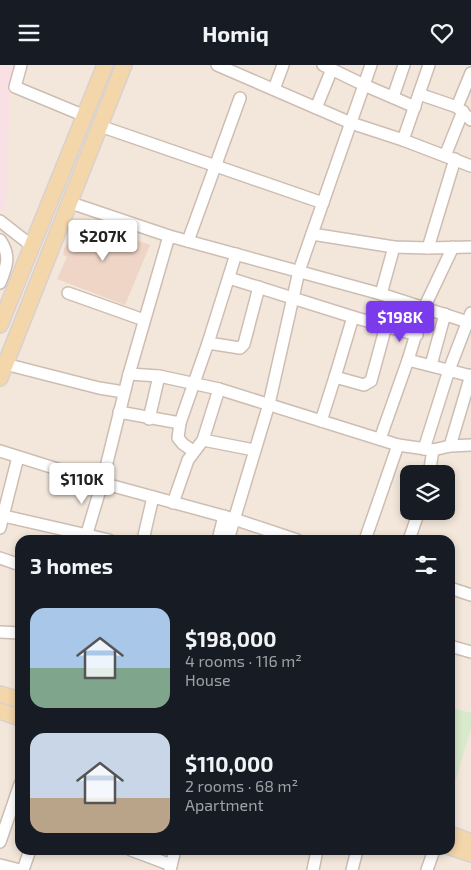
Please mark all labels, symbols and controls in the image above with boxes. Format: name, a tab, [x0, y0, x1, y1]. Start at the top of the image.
icon: menu	[15, 19, 43, 47]
icon: heart	[428, 19, 456, 47]
text: Homiq	[202, 20, 269, 46]
pin: $207K	[68, 219, 138, 262]
text: $207K	[79, 226, 127, 245]
pin: $198K	[365, 301, 435, 343]
text: $198K	[377, 307, 423, 326]
pin: $110K	[47, 463, 117, 505]
map controls	[400, 465, 455, 520]
button: layers	[400, 465, 455, 520]
text: $110K	[60, 469, 104, 488]
icon: filters	[412, 551, 440, 579]
text: 3 homes	[30, 553, 113, 578]
text: $198,000	[185, 626, 277, 651]
icon: home	[70, 628, 130, 688]
text: 4 rooms · 116 m²	[185, 651, 302, 670]
text: House	[185, 670, 231, 689]
text: $110,000	[185, 751, 273, 776]
icon: home	[70, 753, 130, 813]
text: 2 rooms · 68 m²	[185, 776, 298, 795]
text: Apartment	[185, 795, 264, 814]

